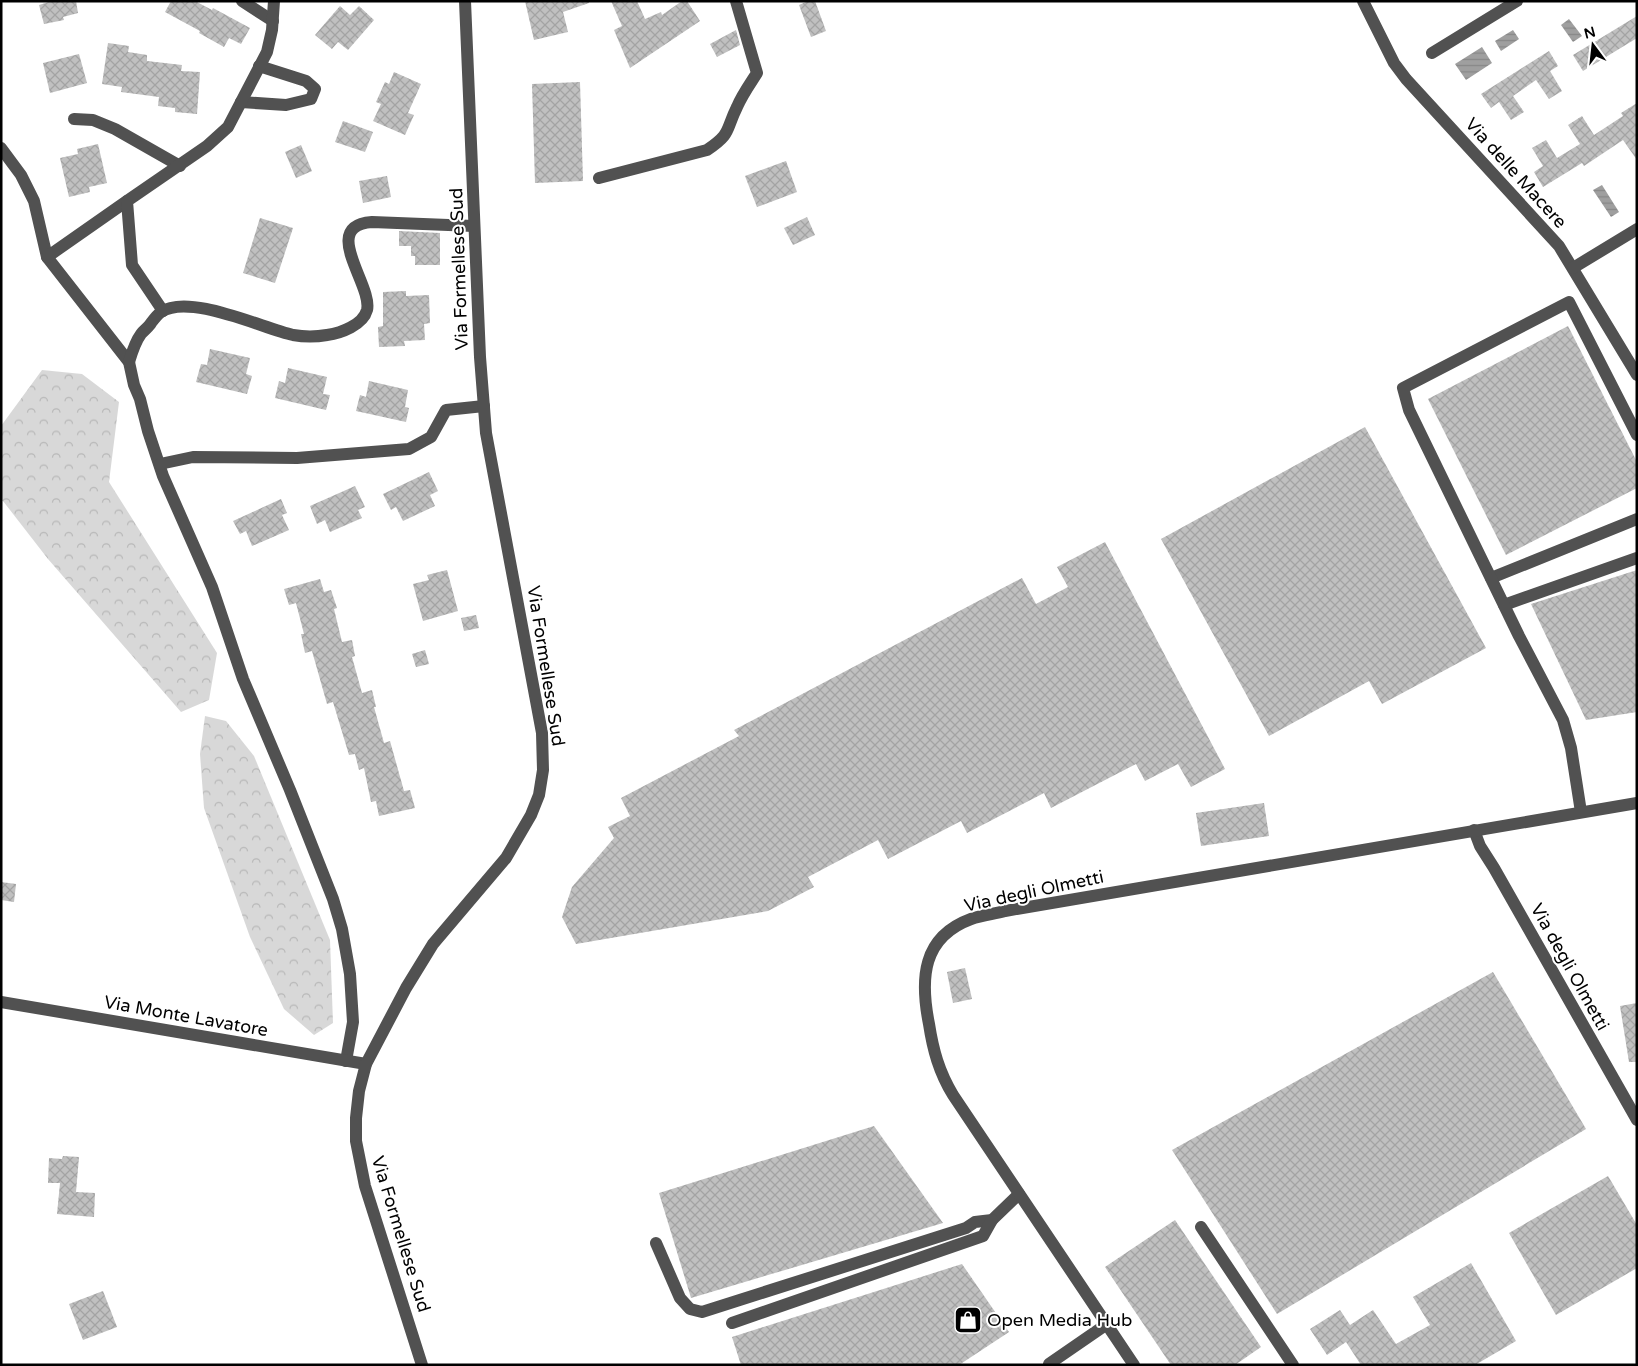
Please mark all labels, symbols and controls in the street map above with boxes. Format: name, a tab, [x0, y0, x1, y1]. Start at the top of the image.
north arrow	[1568, 20, 1618, 70]
text: N	[1582, 23, 1597, 43]
street label: Via delle Macere	[1461, 113, 1571, 233]
street label: Via Formellese Sud	[445, 188, 473, 350]
street label: Via Formellese Sud	[522, 584, 570, 748]
street label: Via degli Olmetti	[962, 865, 1106, 917]
street label: Via degli Olmetti	[1526, 900, 1614, 1034]
street label: Via Monte Lavatore	[102, 991, 270, 1041]
street label: Via Formellese Sud	[367, 1153, 435, 1315]
shop icon: Open Media Hub	[953, 1305, 983, 1335]
place label: Open Media Hub	[987, 1309, 1132, 1331]

